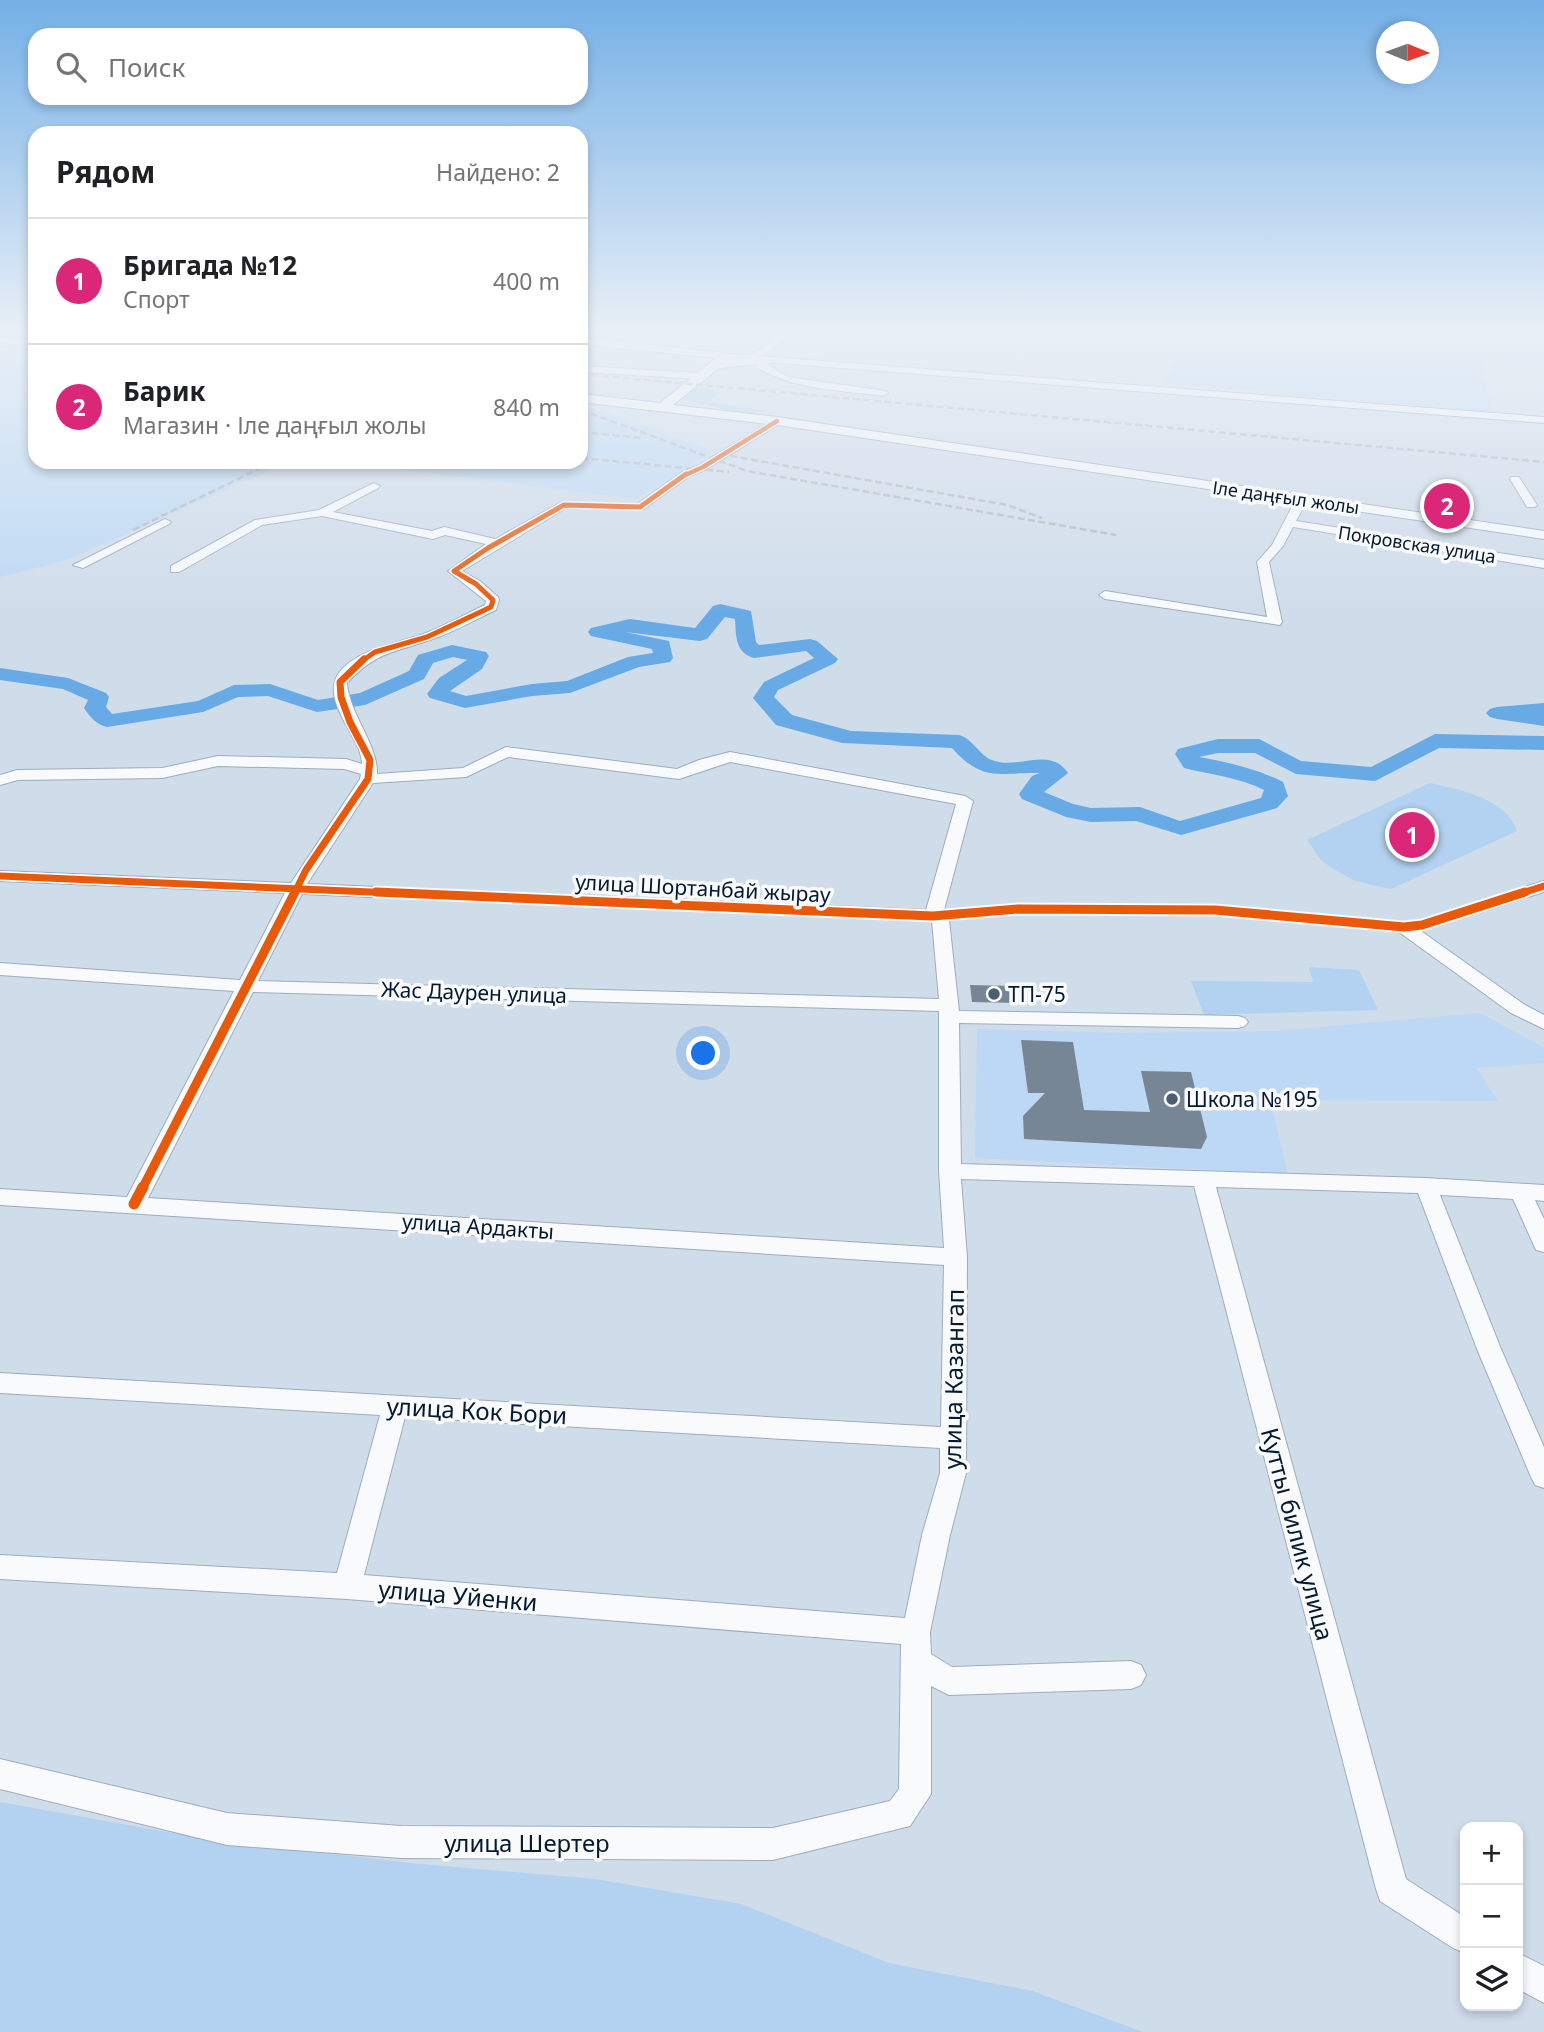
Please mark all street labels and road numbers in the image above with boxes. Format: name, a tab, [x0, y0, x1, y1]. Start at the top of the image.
street label: Іле даңғыл жолы	[1211, 475, 1361, 519]
street label: Покровская улица	[1336, 520, 1498, 568]
street label: улица Шортанбай жырау	[575, 867, 832, 909]
street label: Жас Даурен улица	[381, 975, 567, 1009]
street label: улица Ардакты	[401, 1207, 555, 1245]
street label: улица Казангап	[935, 1288, 971, 1470]
street label: улица Кок Бори	[386, 1389, 568, 1431]
street label: Кутты билик улица	[1254, 1424, 1342, 1644]
street label: улица Уйенки	[377, 1572, 539, 1618]
street label: улица Шертер	[444, 1826, 610, 1859]

